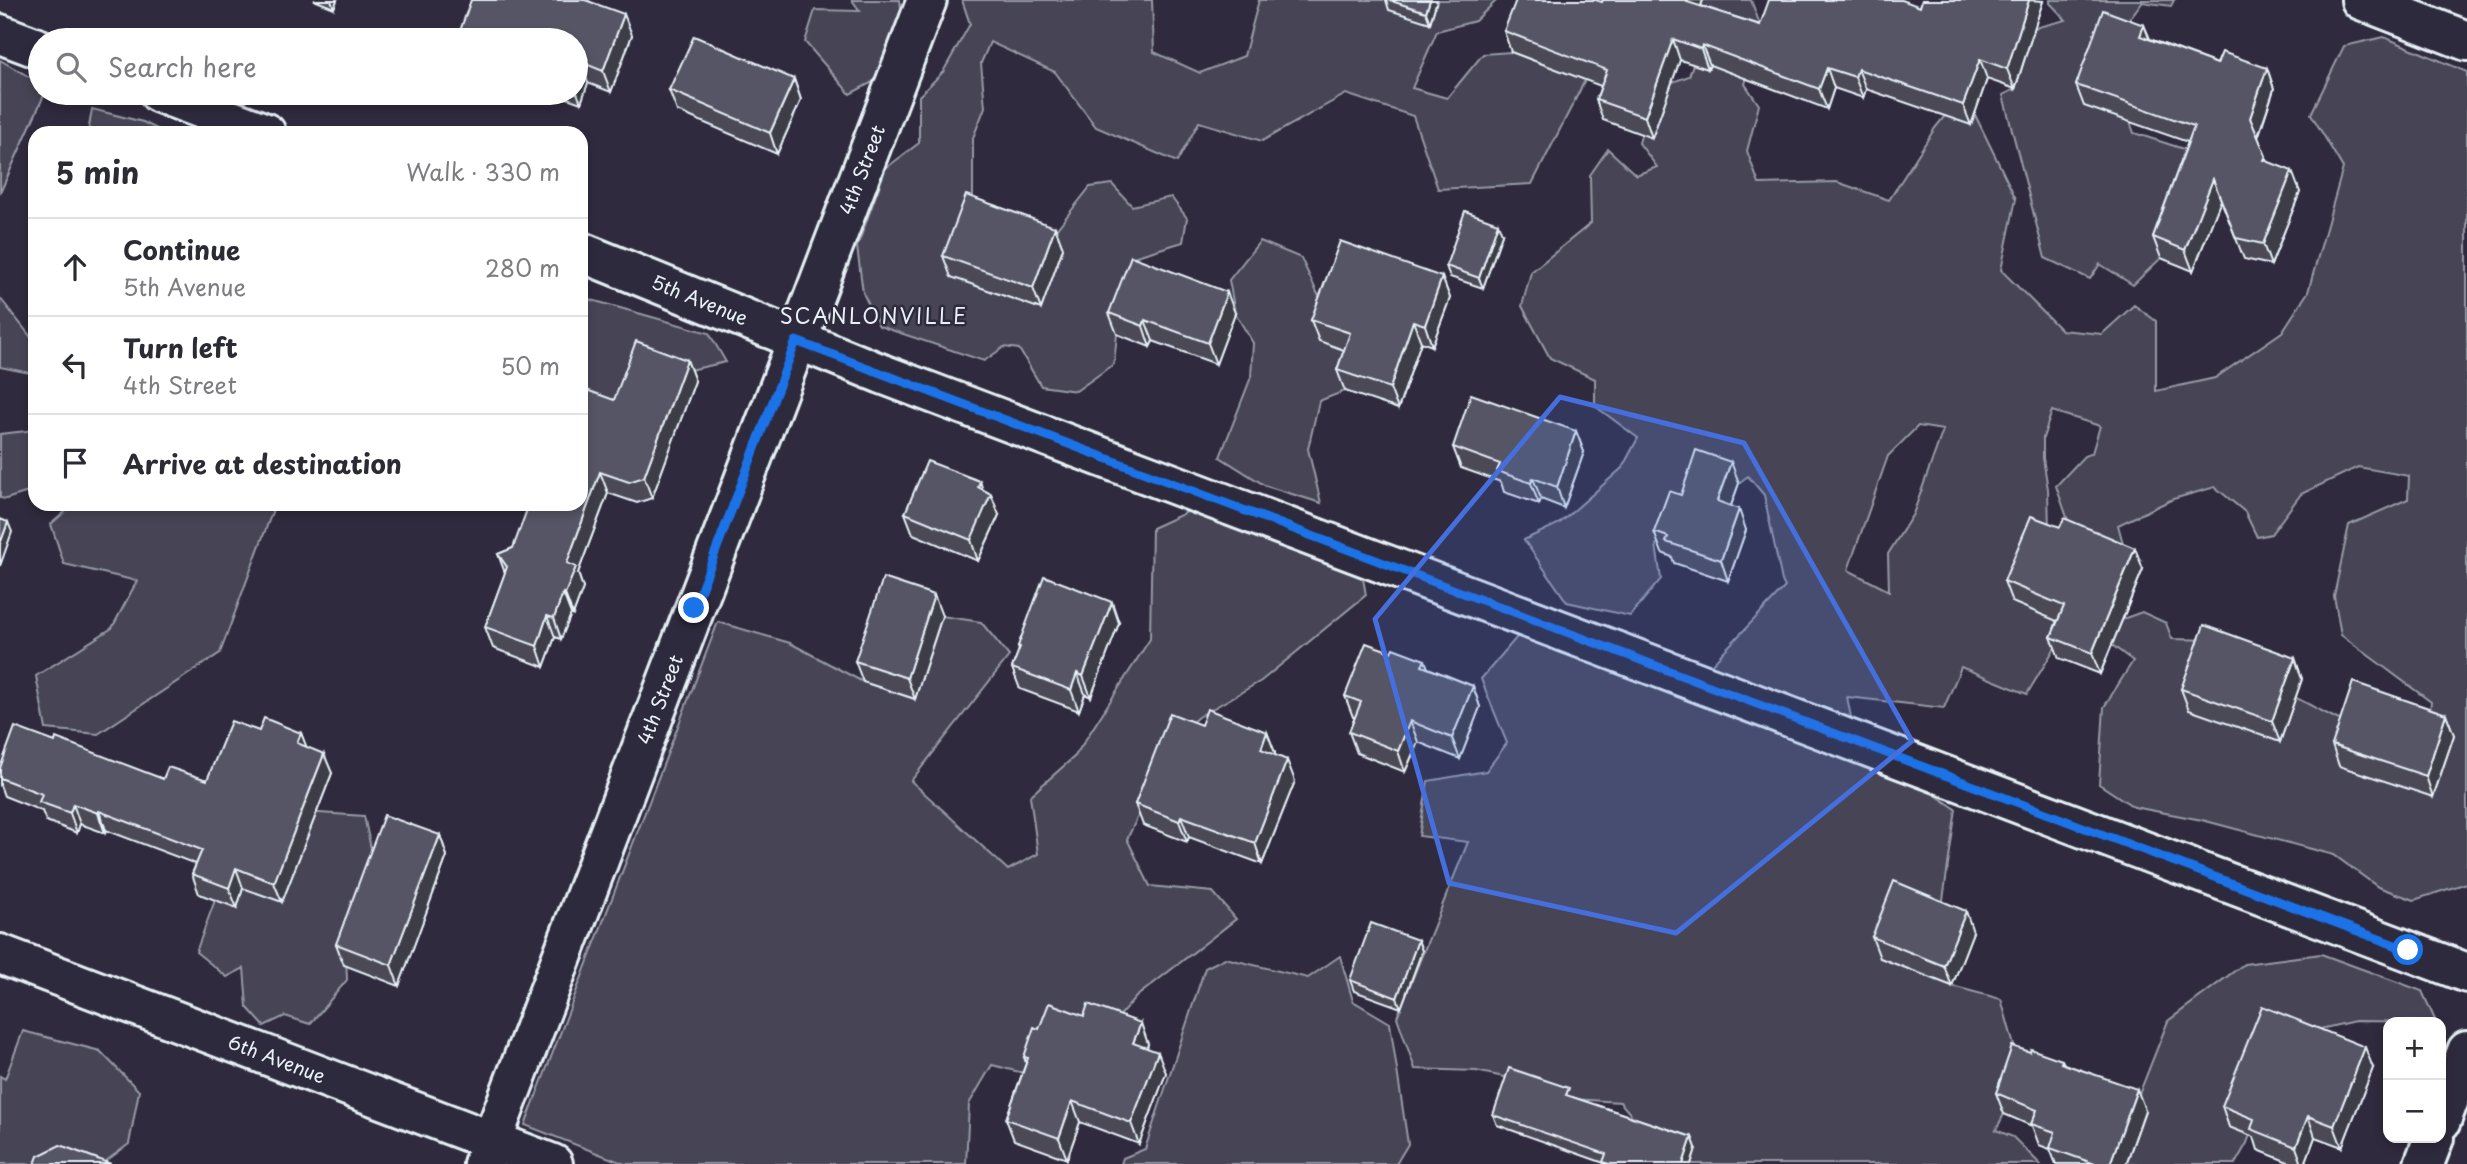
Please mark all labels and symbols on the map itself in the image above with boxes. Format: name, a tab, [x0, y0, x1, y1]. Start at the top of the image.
street label: 4th Street	[831, 120, 891, 218]
street label: 5th Avenue	[648, 267, 752, 331]
district label: SCANLONVILLE	[780, 299, 968, 331]
route end	[678, 592, 709, 623]
street label: 4th Street	[629, 650, 689, 748]
route start	[2392, 934, 2423, 965]
street label: 6th Avenue	[224, 1027, 330, 1089]

